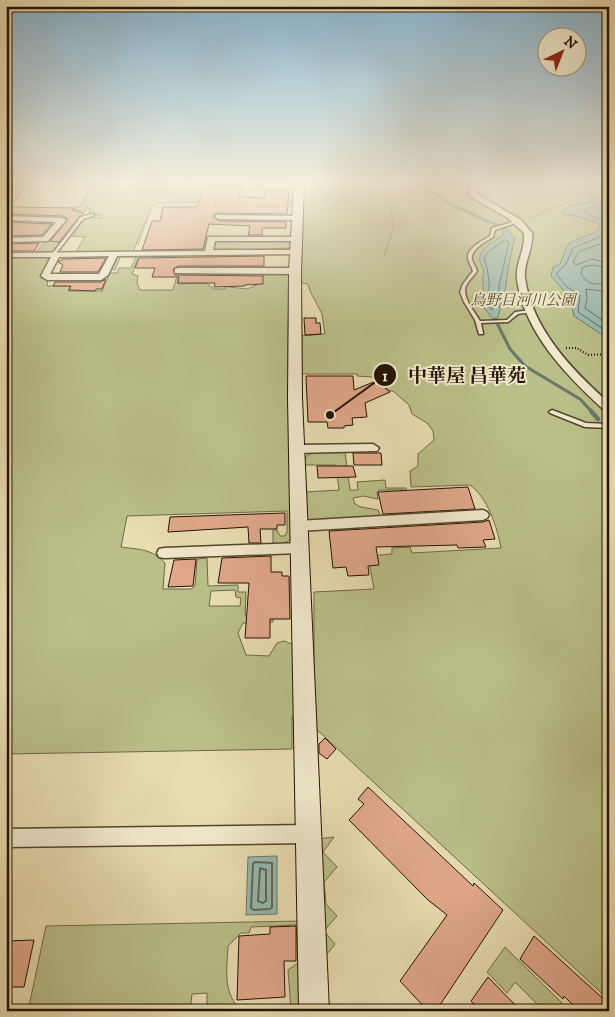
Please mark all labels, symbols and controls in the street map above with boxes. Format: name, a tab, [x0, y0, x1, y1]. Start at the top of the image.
north arrow	[538, 28, 588, 78]
text: N	[560, 33, 581, 54]
park label: 鳥野目河川公園	[470, 291, 578, 310]
callout: 中華屋 昌華苑	[373, 358, 536, 392]
text: 中華屋 昌華苑	[408, 365, 526, 388]
text: 1	[382, 367, 388, 386]

